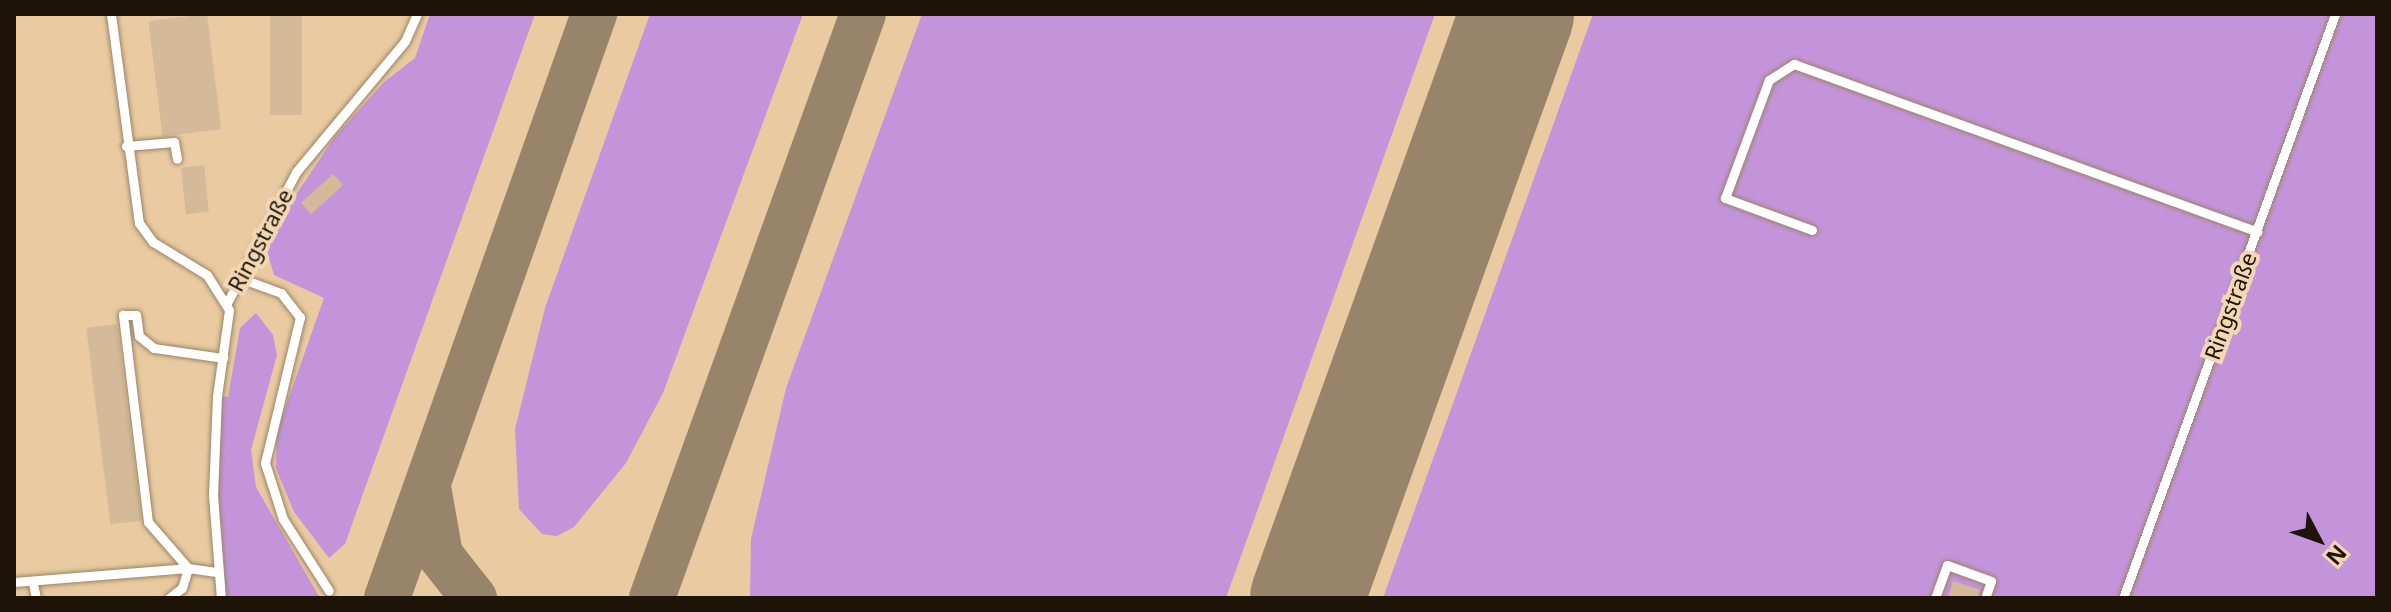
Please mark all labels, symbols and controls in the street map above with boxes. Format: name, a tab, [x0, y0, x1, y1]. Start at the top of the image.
street label: Ringstraße	[222, 184, 298, 296]
street label: Ringstraße	[2198, 249, 2262, 363]
north arrow	[2279, 500, 2359, 580]
text: N	[2320, 539, 2354, 572]

